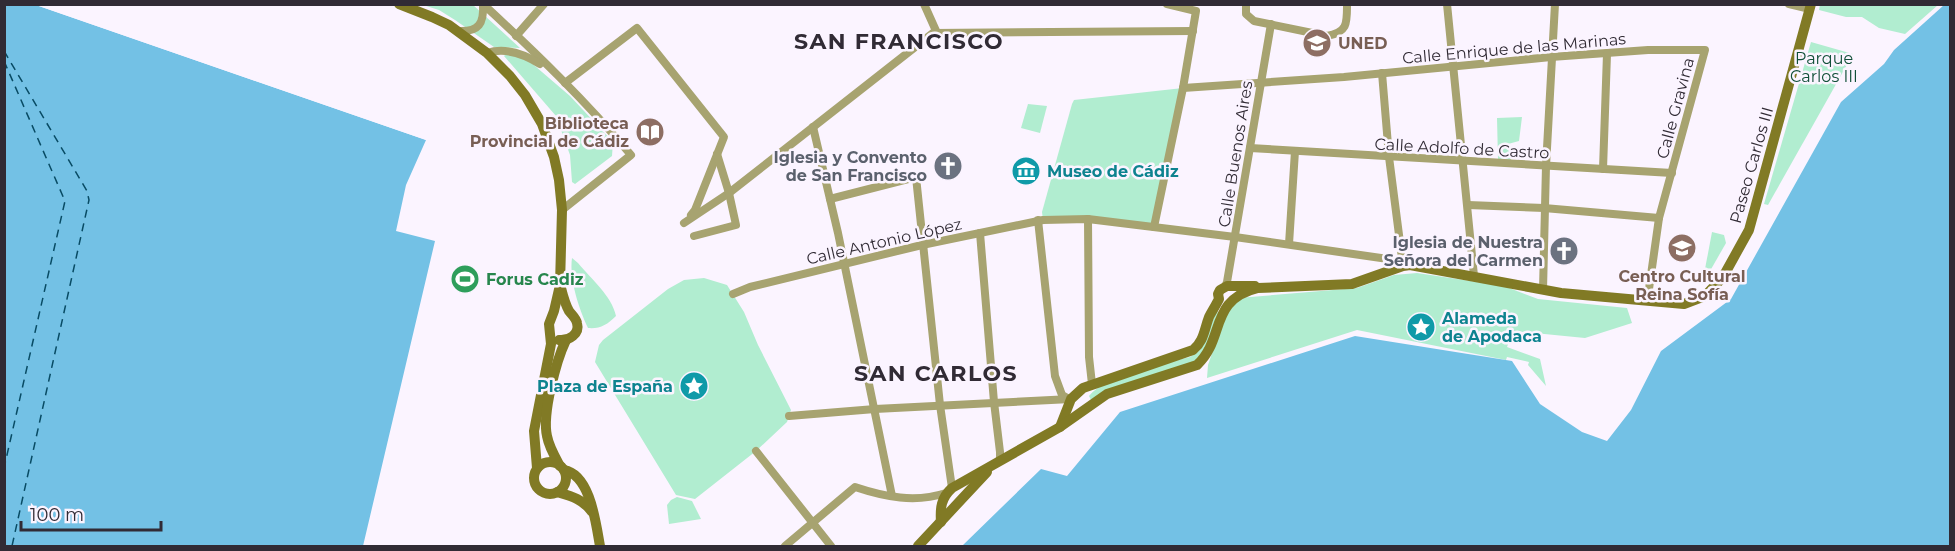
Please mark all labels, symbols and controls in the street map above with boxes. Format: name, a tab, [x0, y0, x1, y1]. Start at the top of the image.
school or university icon: UNED	[1301, 27, 1333, 59]
district label: SAN FRANCISCO	[794, 28, 1004, 55]
street label: Calle Enrique de las Marinas	[1401, 29, 1627, 68]
place label: UNED	[1338, 34, 1388, 53]
park label: Parque Carlos III	[1790, 49, 1858, 86]
street label: Calle Gravina	[1653, 56, 1698, 161]
street label: Calle Buenos Aires	[1215, 79, 1256, 229]
street label: Paseo Carlos III	[1726, 105, 1777, 226]
place label: Biblioteca Provincial de Cádiz	[470, 114, 629, 151]
library icon: Biblioteca Provincial de Cádiz	[634, 116, 666, 148]
street label: Calle Adolfo de Castro	[1374, 134, 1550, 163]
place label: Iglesia y Convento de San Francisco	[774, 148, 927, 185]
church icon: Iglesia y Convento de San Francisco	[932, 150, 964, 182]
museum icon: Museo de Cádiz	[1010, 155, 1042, 187]
place label: Museo de Cádiz	[1047, 162, 1179, 181]
street label: Calle Antonio López	[805, 214, 964, 269]
school or university icon: Centro Cultural Reina Sofía	[1666, 232, 1698, 264]
place label: Iglesia de Nuestra Señora del Carmen	[1384, 233, 1543, 270]
church icon: Iglesia de Nuestra Señora del Carmen	[1548, 235, 1580, 267]
sports icon: Forus Cadiz	[449, 263, 481, 295]
place label: Centro Cultural Reina Sofía	[1618, 267, 1746, 304]
place label: Forus Cadiz	[486, 270, 584, 289]
place label: Alameda de Apodaca	[1441, 309, 1542, 346]
place icon: Alameda de Apodaca	[1405, 311, 1437, 343]
district label: SAN CARLOS	[854, 360, 1018, 387]
place icon: Plaza de España	[678, 370, 710, 402]
place label: Plaza de España	[537, 377, 673, 396]
scale bar	[21, 494, 160, 532]
text: 100 m	[30, 504, 84, 526]

